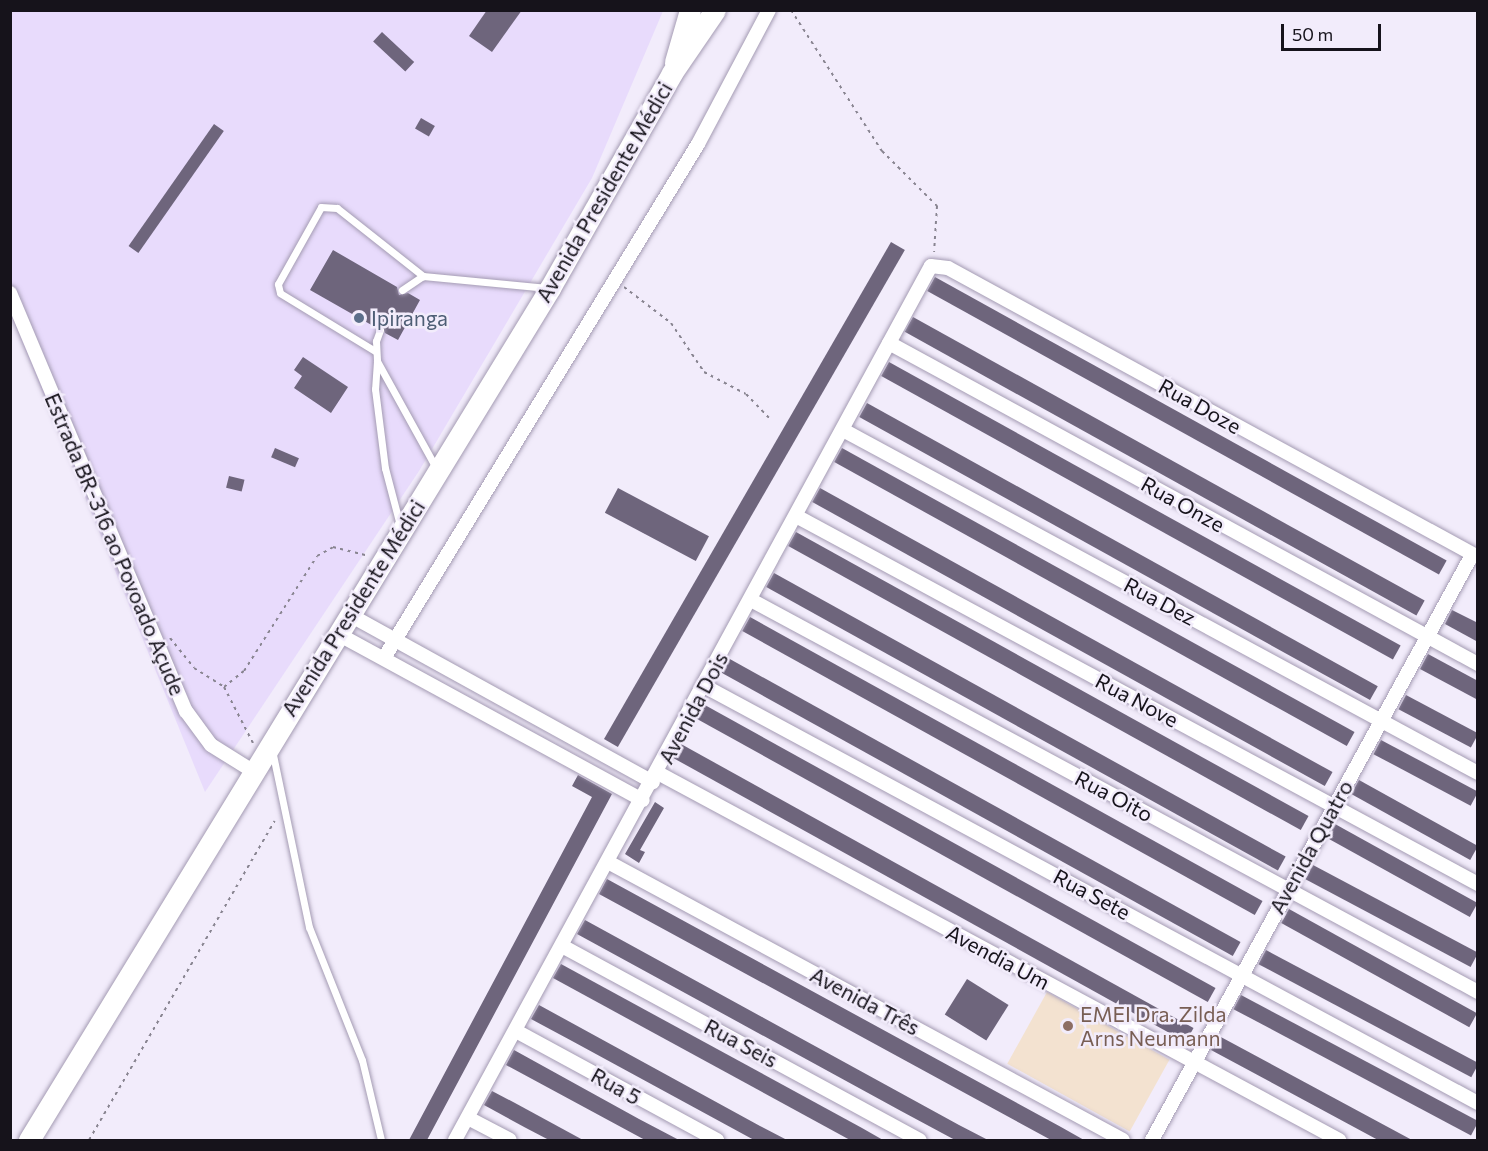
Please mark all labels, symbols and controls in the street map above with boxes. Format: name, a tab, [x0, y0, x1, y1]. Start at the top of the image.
scale bar	[1284, 12, 1384, 50]
text: 50 m	[1292, 23, 1333, 45]
street label: Avenida Presidente Médici	[531, 77, 677, 307]
place label: Ipiranga	[371, 305, 448, 331]
marker: Ipiranga	[352, 311, 366, 325]
street label: Rua Doze	[1154, 373, 1246, 439]
street label: Estrada BR-316 ao Povoado Açude	[40, 389, 190, 699]
street label: Rua Onze	[1137, 471, 1229, 537]
street label: Avenida Presidente Médici	[276, 495, 430, 721]
street label: Rua Dez	[1120, 572, 1200, 630]
street label: Avenida Dois	[653, 648, 733, 768]
street label: Rua Nove	[1091, 668, 1183, 732]
street label: Rua Oito	[1071, 765, 1157, 827]
street label: Avenida Quatro	[1264, 776, 1358, 918]
street label: Rua Sete	[1049, 863, 1135, 925]
street label: Avendia Um	[942, 919, 1054, 995]
street label: Avenida Três	[806, 962, 924, 1040]
place label: EMEI Dra. Zilda Arns Neumann	[1080, 1001, 1226, 1051]
street label: Rua Seis	[700, 1013, 782, 1073]
marker: EMEI Dra. Zilda Arns Neumann	[1061, 1019, 1075, 1033]
street label: Rua 5	[587, 1062, 645, 1110]

